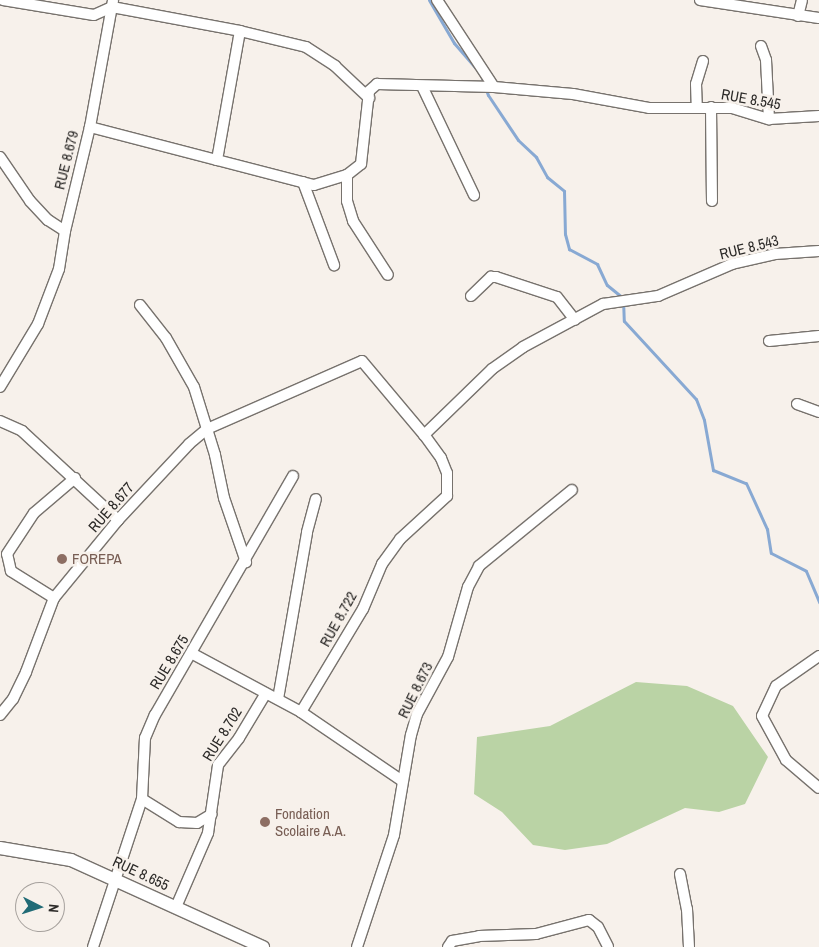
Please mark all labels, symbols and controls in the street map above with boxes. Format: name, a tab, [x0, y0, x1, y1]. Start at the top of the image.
street label: RUE 8.545	[720, 85, 782, 113]
street label: RUE 8.679	[50, 129, 82, 191]
street label: RUE 8.543	[718, 231, 780, 263]
street label: RUE 8.677	[84, 478, 138, 536]
place label: FOREPA	[72, 550, 122, 568]
marker: FOREPA	[56, 553, 68, 565]
street label: RUE 8.722	[316, 588, 360, 650]
street label: RUE 8.675	[146, 632, 192, 692]
street label: RUE 8.673	[394, 659, 436, 721]
street label: RUE 8.702	[198, 704, 246, 764]
place label: Fondation Scolaire A.A.	[275, 804, 347, 839]
marker: Fondation Scolaire A.A.	[259, 816, 271, 828]
street label: RUE 8.655	[110, 852, 172, 894]
north arrow	[15, 882, 65, 932]
text: N	[45, 903, 63, 913]

